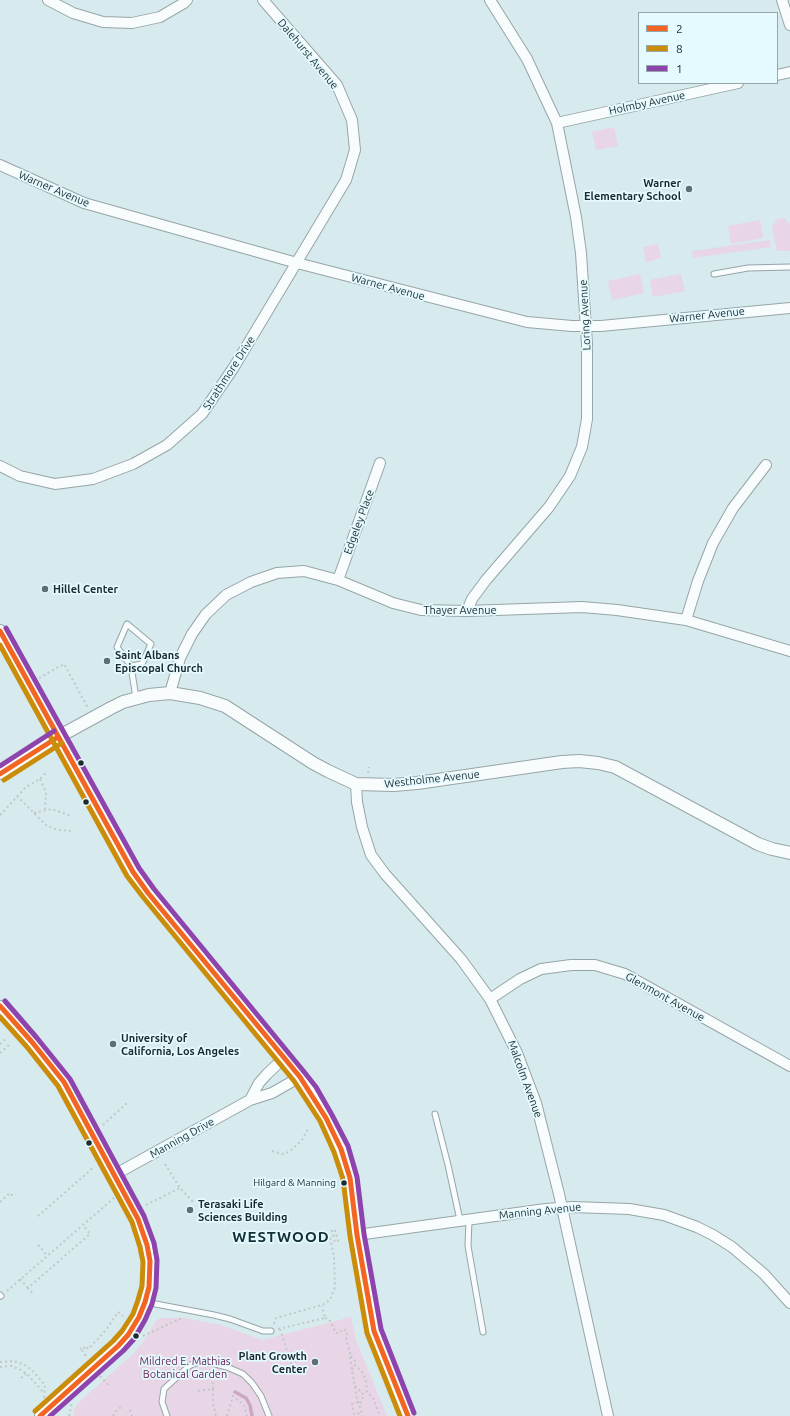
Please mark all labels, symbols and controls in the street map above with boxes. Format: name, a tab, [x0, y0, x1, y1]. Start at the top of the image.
legend	[638, 12, 778, 84]
street label: Dalehurst Avenue	[275, 16, 341, 92]
text: 2	[676, 22, 683, 35]
text: 8	[676, 42, 683, 55]
text: 1	[676, 62, 683, 75]
street label: Holmby Avenue	[608, 88, 686, 118]
street label: Warner Avenue	[16, 168, 92, 210]
place label: Warner Elementary School	[584, 176, 681, 202]
marker: Warner Elementary School	[684, 184, 694, 194]
street label: Warner Avenue	[350, 271, 426, 303]
street label: Loring Avenue	[577, 279, 593, 351]
street label: Warner Avenue	[669, 304, 745, 326]
street label: Strathmore Drive	[200, 334, 258, 412]
street label: Edgeley Place	[341, 488, 377, 556]
place label: Hillel Center	[53, 582, 118, 596]
marker: Hillel Center	[40, 584, 50, 594]
street label: Thayer Avenue	[423, 603, 497, 617]
place label: Saint Albans Episcopal Church	[115, 648, 203, 674]
marker: Saint Albans Episcopal Church	[102, 656, 112, 666]
unlabelled marker	[76, 758, 86, 768]
street label: Westholme Avenue	[384, 767, 480, 791]
unlabelled marker	[81, 797, 91, 807]
street label: Glenmont Avenue	[623, 970, 707, 1024]
place label: University of California, Los Angeles	[121, 1031, 239, 1057]
street label: Malcolm Avenue	[505, 1038, 545, 1120]
marker: University of California, Los Angeles	[108, 1039, 118, 1049]
street label: Manning Drive	[147, 1115, 217, 1161]
unlabelled marker	[84, 1138, 94, 1148]
place label: Hilgard & Manning	[253, 1177, 336, 1189]
marker: Hilgard & Manning	[339, 1178, 349, 1188]
place label: Terasaki Life Sciences Building	[198, 1197, 287, 1223]
street label: Manning Avenue	[498, 1200, 582, 1222]
marker: Terasaki Life Sciences Building	[185, 1205, 195, 1215]
district label: WESTWOOD	[232, 1228, 330, 1246]
unlabelled marker	[131, 1331, 141, 1341]
place label: Plant Growth Center	[238, 1349, 307, 1375]
park label: Mildred E. Mathias Botanical Garden	[139, 1354, 231, 1380]
marker: Plant Growth Center	[310, 1357, 320, 1367]

